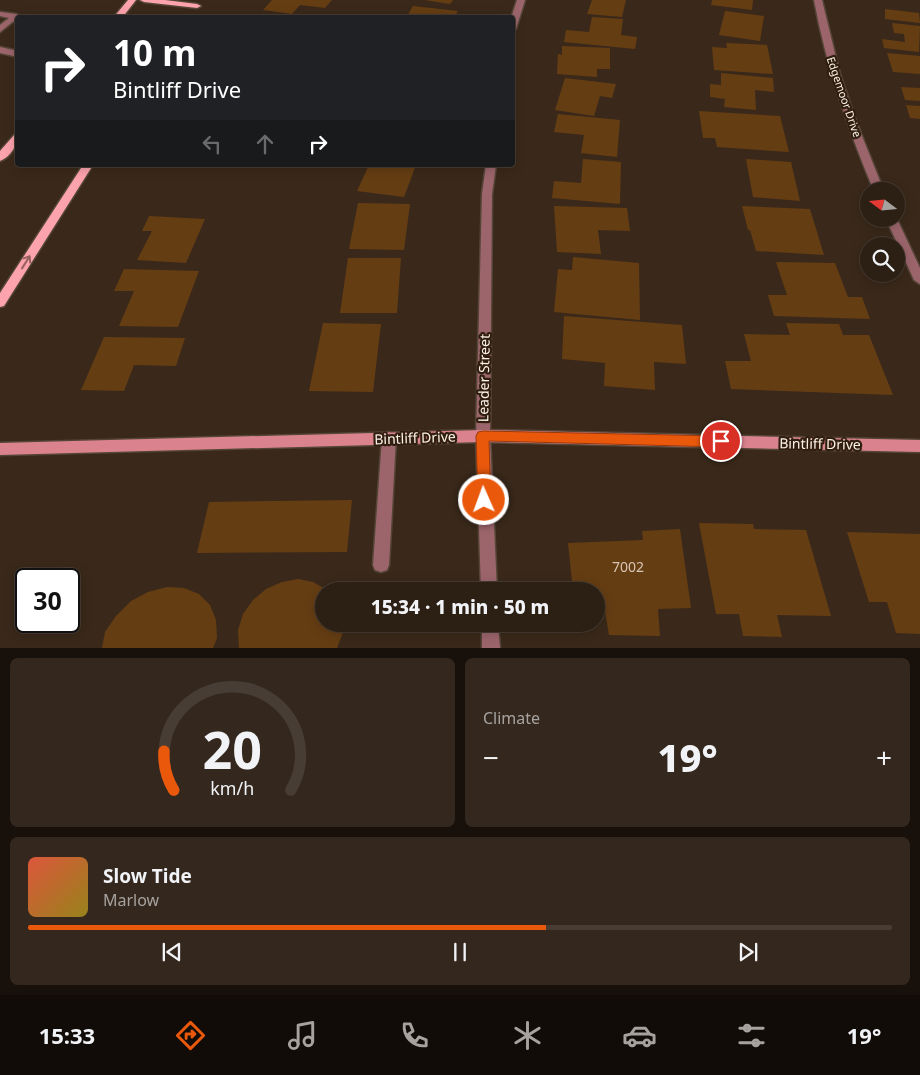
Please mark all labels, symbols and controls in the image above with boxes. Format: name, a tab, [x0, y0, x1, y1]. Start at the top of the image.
text: 10 m	[113, 29, 196, 76]
icon: right	[30, 35, 95, 100]
street label: Edgemoor Drive	[824, 55, 865, 139]
text: Bintliff Drive	[113, 74, 241, 104]
icon: left	[198, 130, 226, 158]
icon: ahead	[251, 130, 279, 158]
icon: right	[304, 130, 332, 158]
north arrow	[860, 182, 905, 228]
map controls	[860, 182, 905, 282]
button: search	[860, 237, 905, 282]
one-way arrow	[21, 255, 31, 269]
street label: Leader Street	[473, 334, 494, 422]
pin	[700, 420, 742, 462]
street label: Bintliff Drive	[374, 427, 456, 448]
icon: arrive	[707, 427, 735, 455]
street label: Bintliff Drive	[779, 433, 861, 454]
position arrow	[457, 473, 509, 525]
house number: 7002	[612, 557, 644, 576]
speed limit sign: 30	[15, 568, 80, 633]
text: 15:34 · 1 min · 50 m	[371, 594, 549, 620]
text: Climate	[483, 707, 540, 729]
text: 20	[203, 713, 262, 784]
text: 19°	[657, 731, 718, 783]
text: −	[483, 738, 499, 776]
text: +	[876, 738, 892, 776]
text: km/h	[211, 776, 254, 800]
text: Slow Tide	[103, 863, 192, 889]
text: Marlow	[103, 889, 159, 911]
icon: previous	[158, 938, 186, 966]
icon: pause	[446, 938, 474, 966]
icon: next	[734, 938, 762, 966]
icon: directions	[173, 1018, 208, 1053]
icon: music	[285, 1018, 320, 1053]
icon: phone	[397, 1018, 432, 1053]
icon: climate	[510, 1018, 545, 1053]
icon: car	[622, 1018, 657, 1053]
icon: filters	[734, 1018, 769, 1053]
text: 15:33	[39, 1020, 95, 1050]
text: 19°	[847, 1020, 881, 1050]

